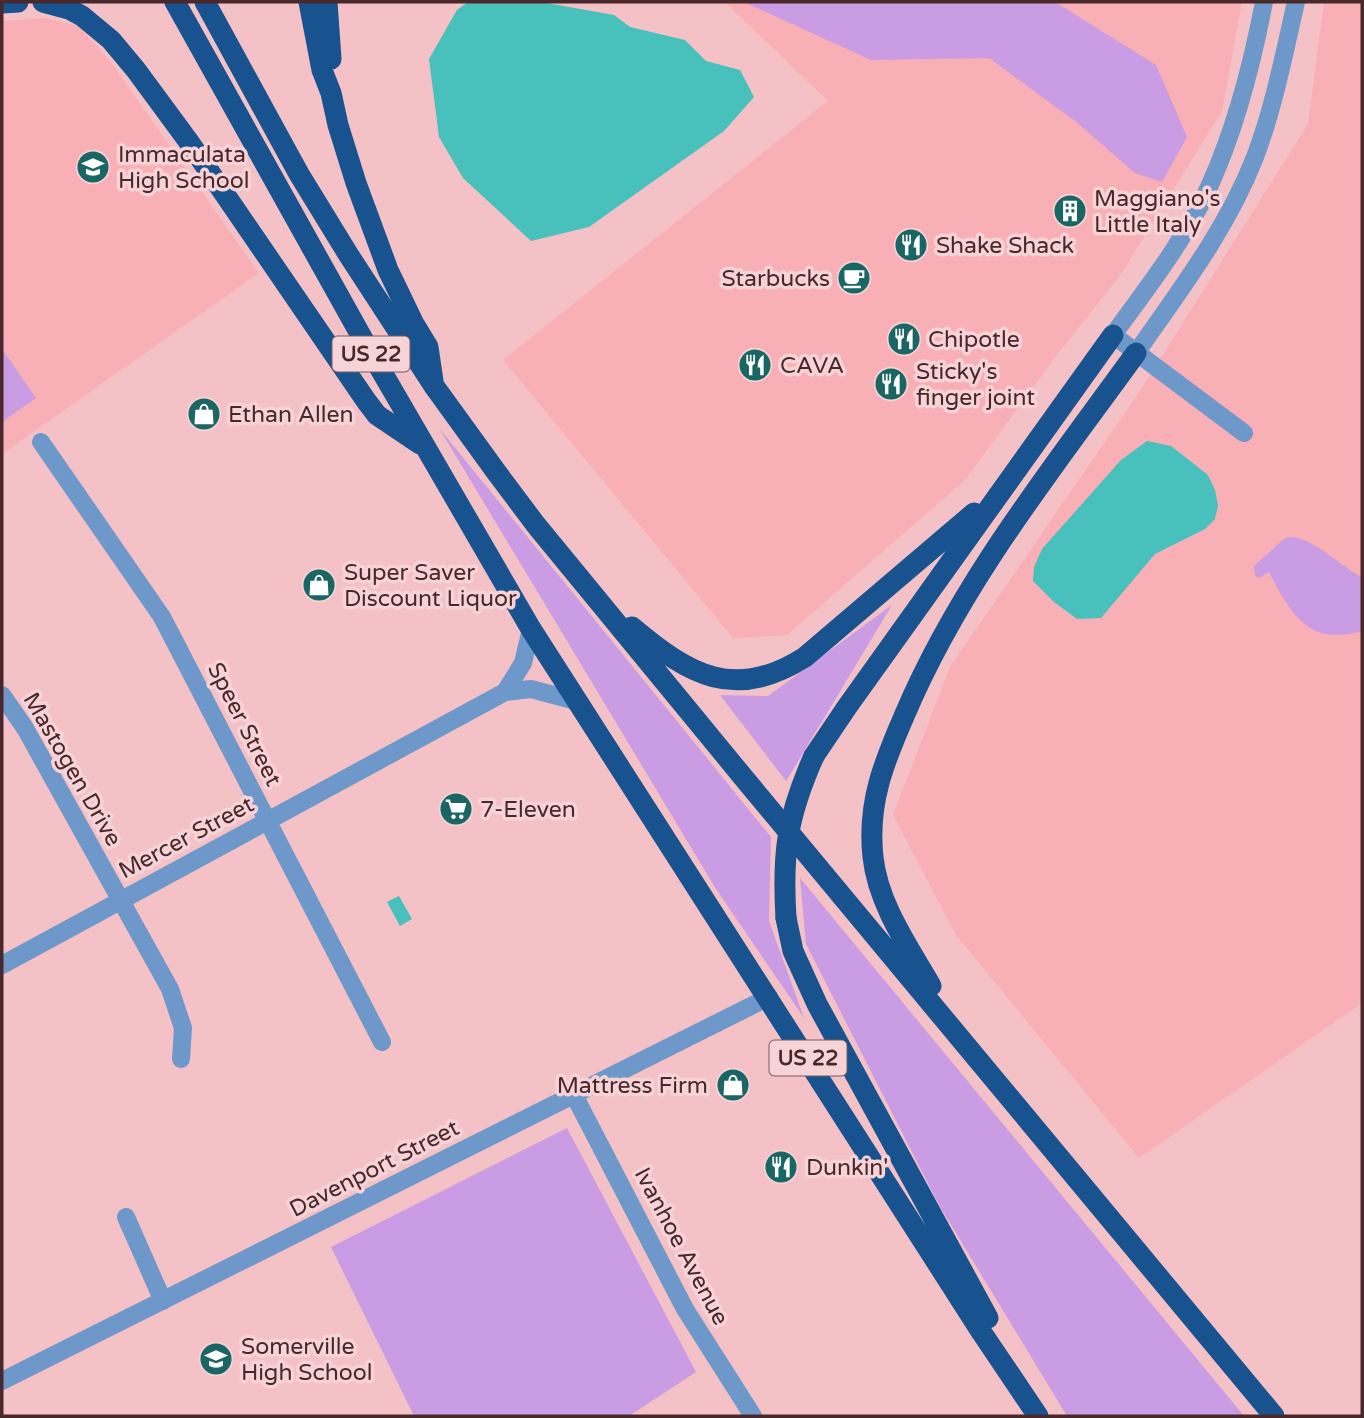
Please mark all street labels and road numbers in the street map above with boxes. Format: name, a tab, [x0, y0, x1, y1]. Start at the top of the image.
road number: US 22	[332, 336, 410, 372]
street label: Speer Street	[201, 658, 287, 791]
street label: Mastogen Drive	[17, 688, 127, 851]
street label: Mercer Street	[114, 790, 259, 885]
road number: US 22	[770, 1040, 846, 1076]
street label: Davenport Street	[285, 1114, 464, 1224]
street label: Ivanhoe Avenue	[628, 1163, 734, 1330]

